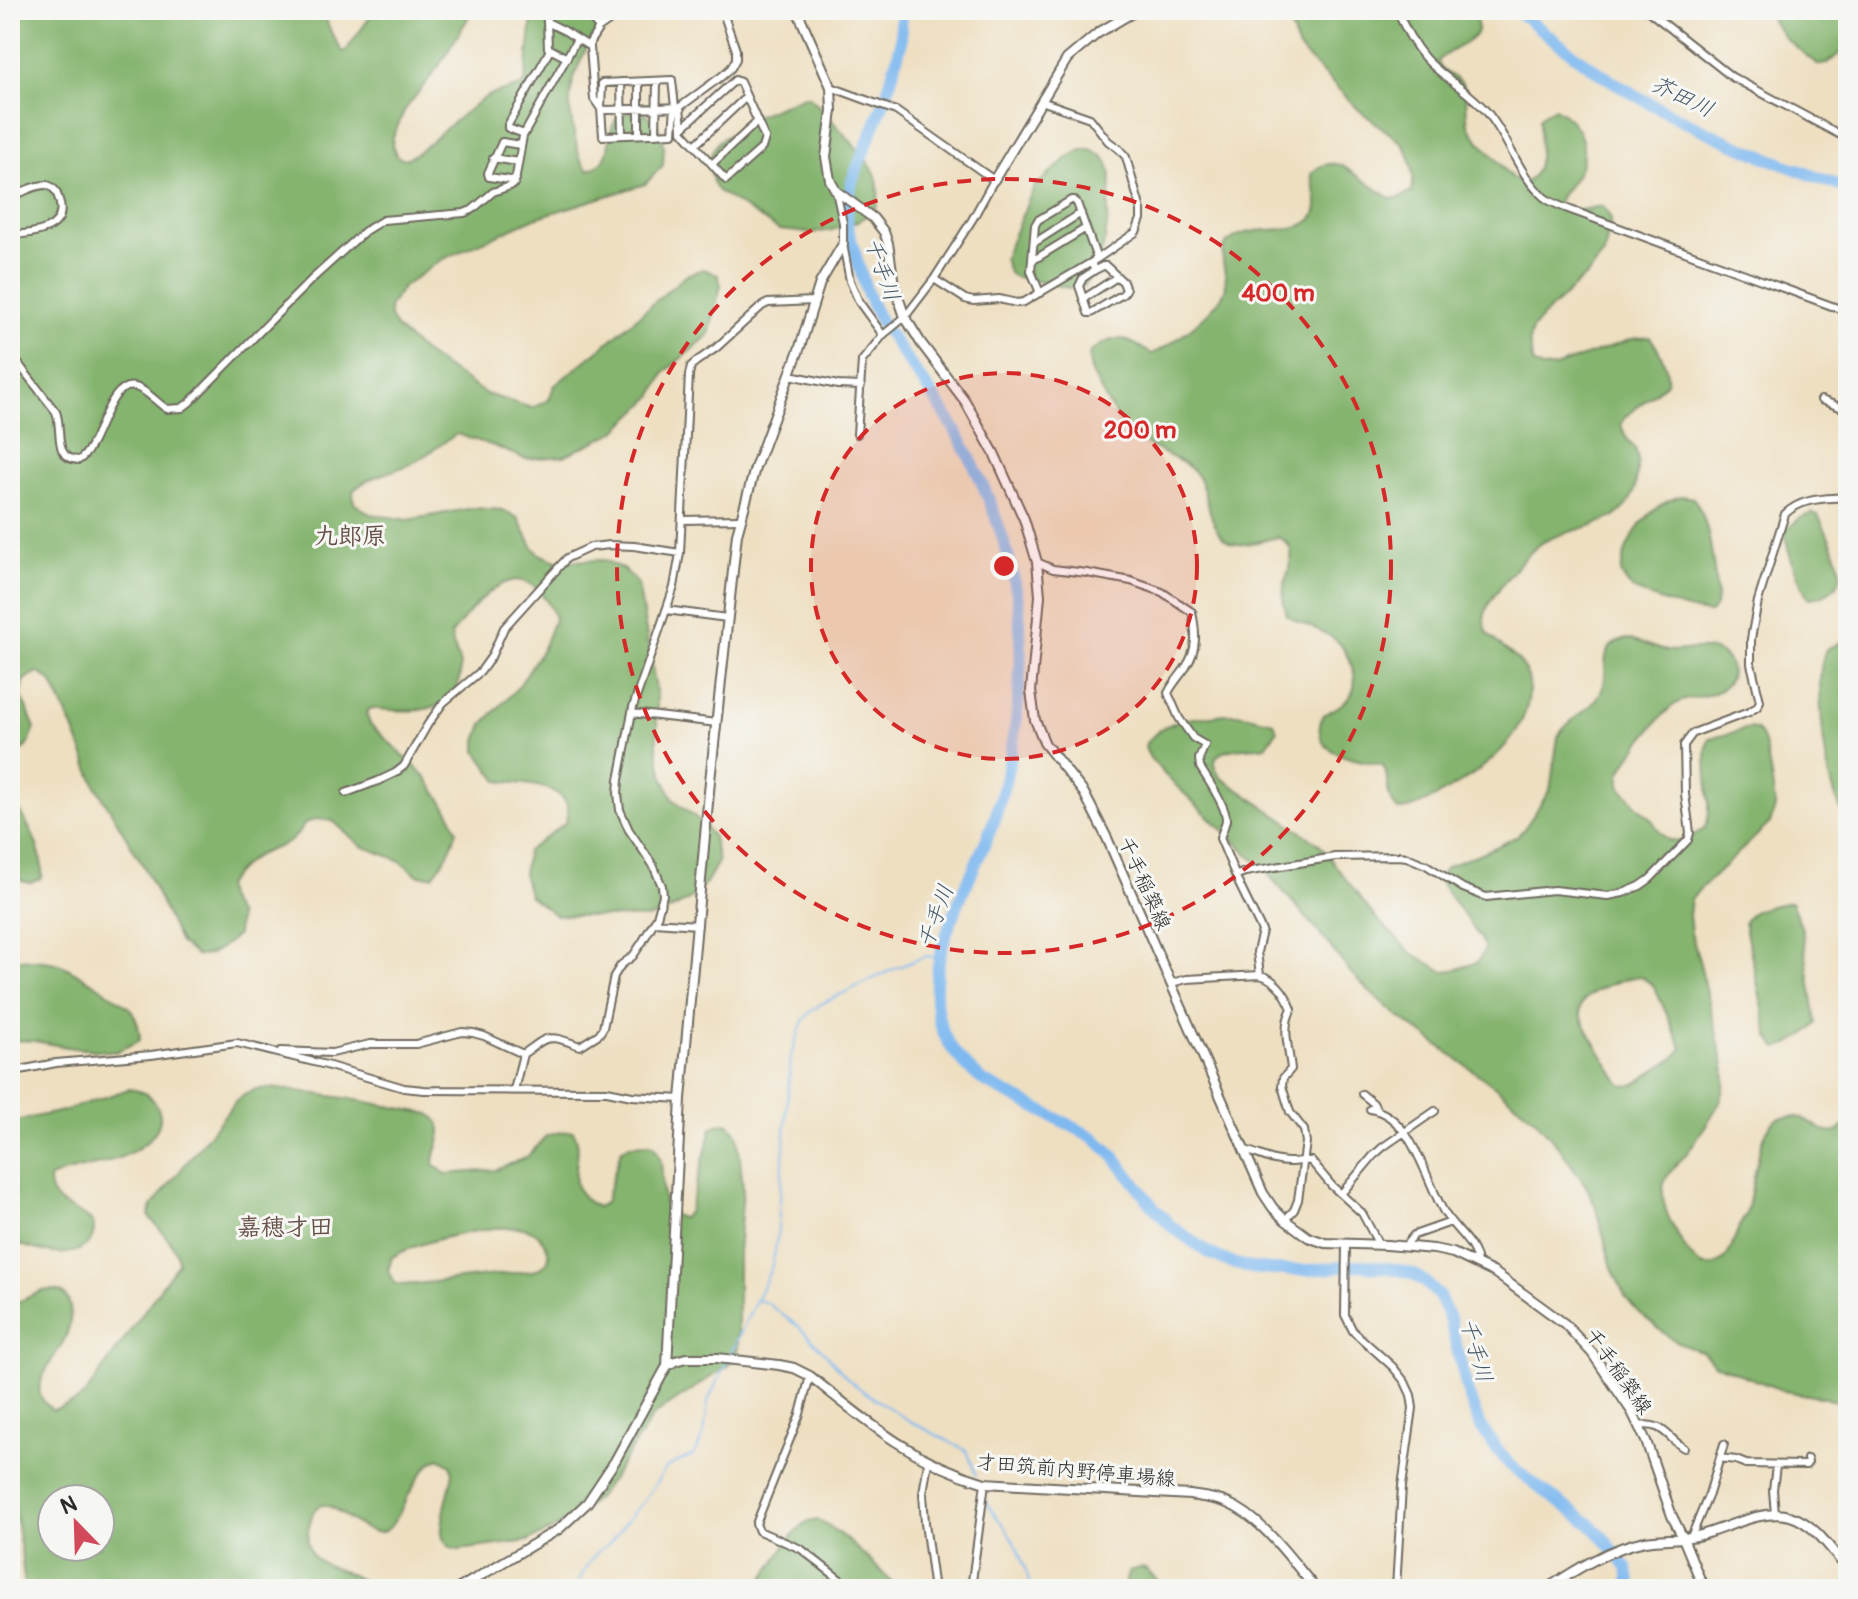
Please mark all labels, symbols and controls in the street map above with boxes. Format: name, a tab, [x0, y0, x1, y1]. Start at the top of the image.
water label: 芥田川	[1647, 70, 1718, 124]
water label: 千手川	[858, 234, 906, 305]
text: 400 m	[1241, 279, 1315, 308]
text: 200 m	[1104, 416, 1176, 445]
district label: 九郎原	[314, 522, 386, 551]
centre of rings	[990, 552, 1018, 580]
street label: 千手稲築線	[1113, 832, 1176, 934]
water label: 千手川	[911, 881, 960, 952]
district label: 嘉穂才田	[237, 1213, 333, 1242]
water label: 千手川	[1453, 1315, 1499, 1386]
street label: 千手稲築線	[1580, 1323, 1658, 1419]
street label: 才田筑前内野停車場線	[975, 1449, 1177, 1492]
north arrow	[36, 1483, 116, 1563]
text: N	[56, 1490, 81, 1521]

